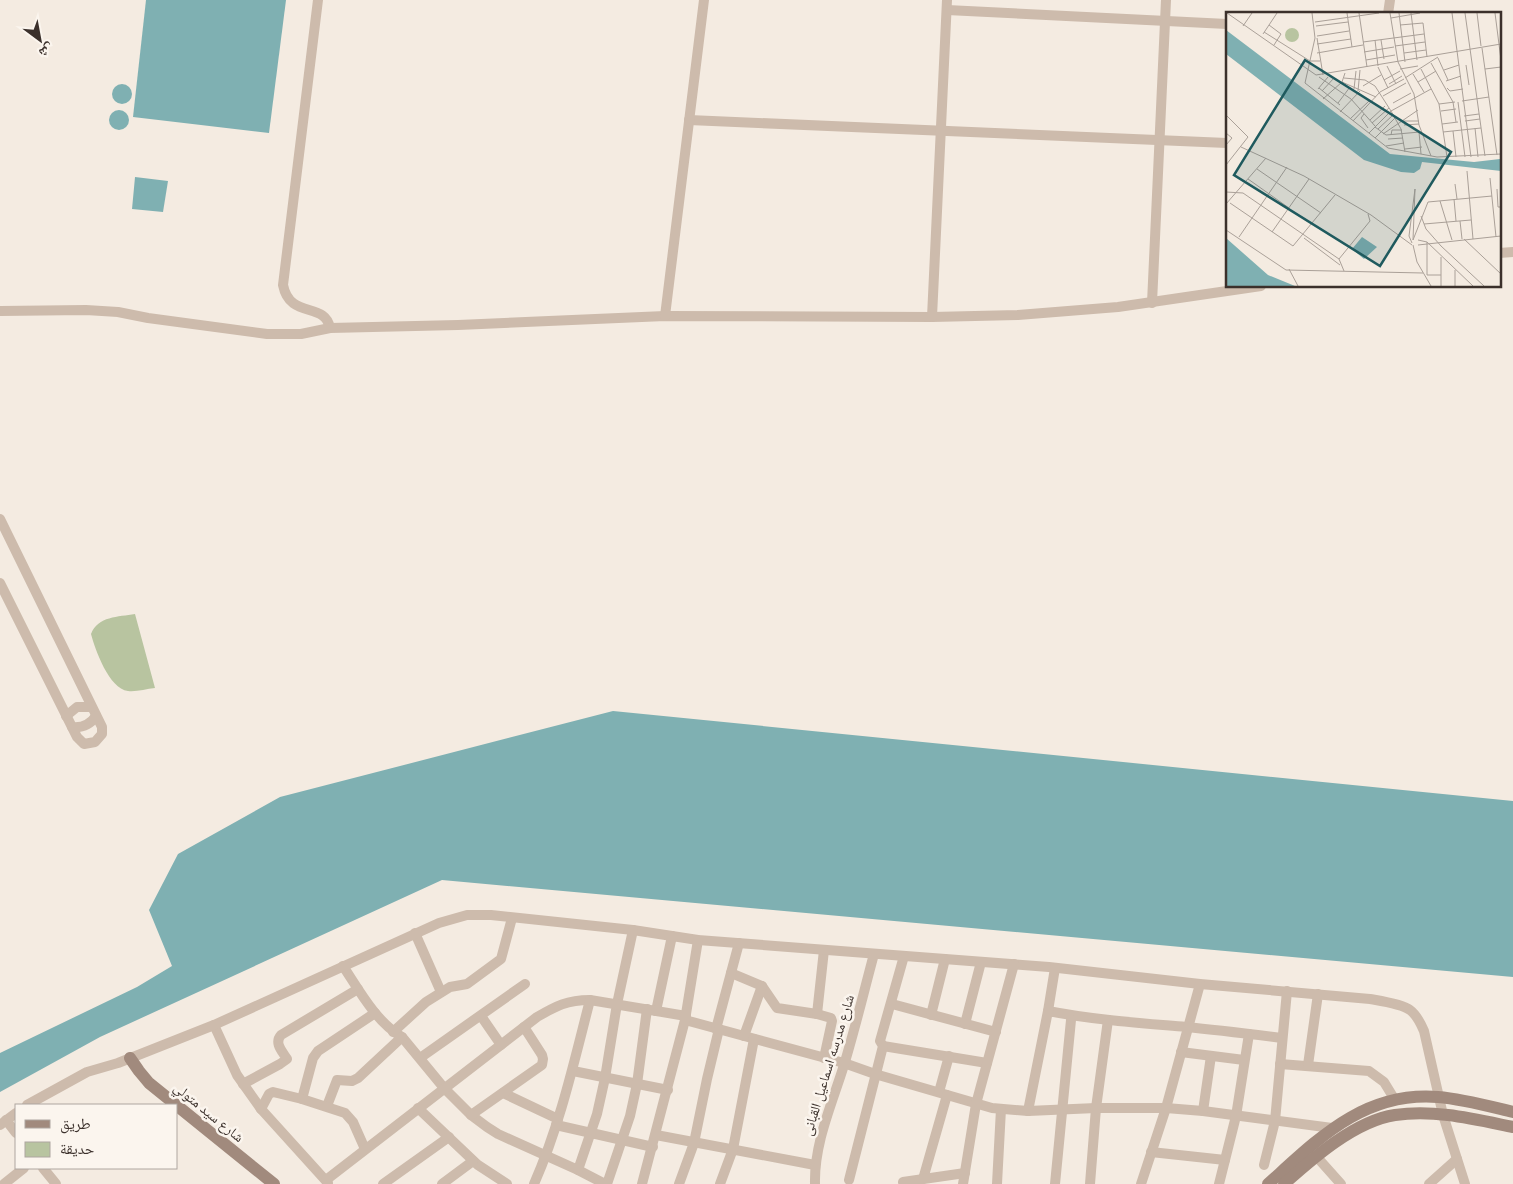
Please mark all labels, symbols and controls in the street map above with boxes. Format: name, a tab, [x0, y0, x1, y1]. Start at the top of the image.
inset map	[1226, 12, 1500, 288]
north arrow	[15, 15, 65, 65]
text: ش	[35, 39, 58, 63]
street label: شارع مدرسه اسماعيل القبانى	[798, 992, 859, 1138]
street label: شارع سيد متولي	[169, 1078, 248, 1148]
legend	[15, 1104, 178, 1169]
text: طريق	[60, 1114, 91, 1134]
text: حديقة	[60, 1139, 95, 1159]

